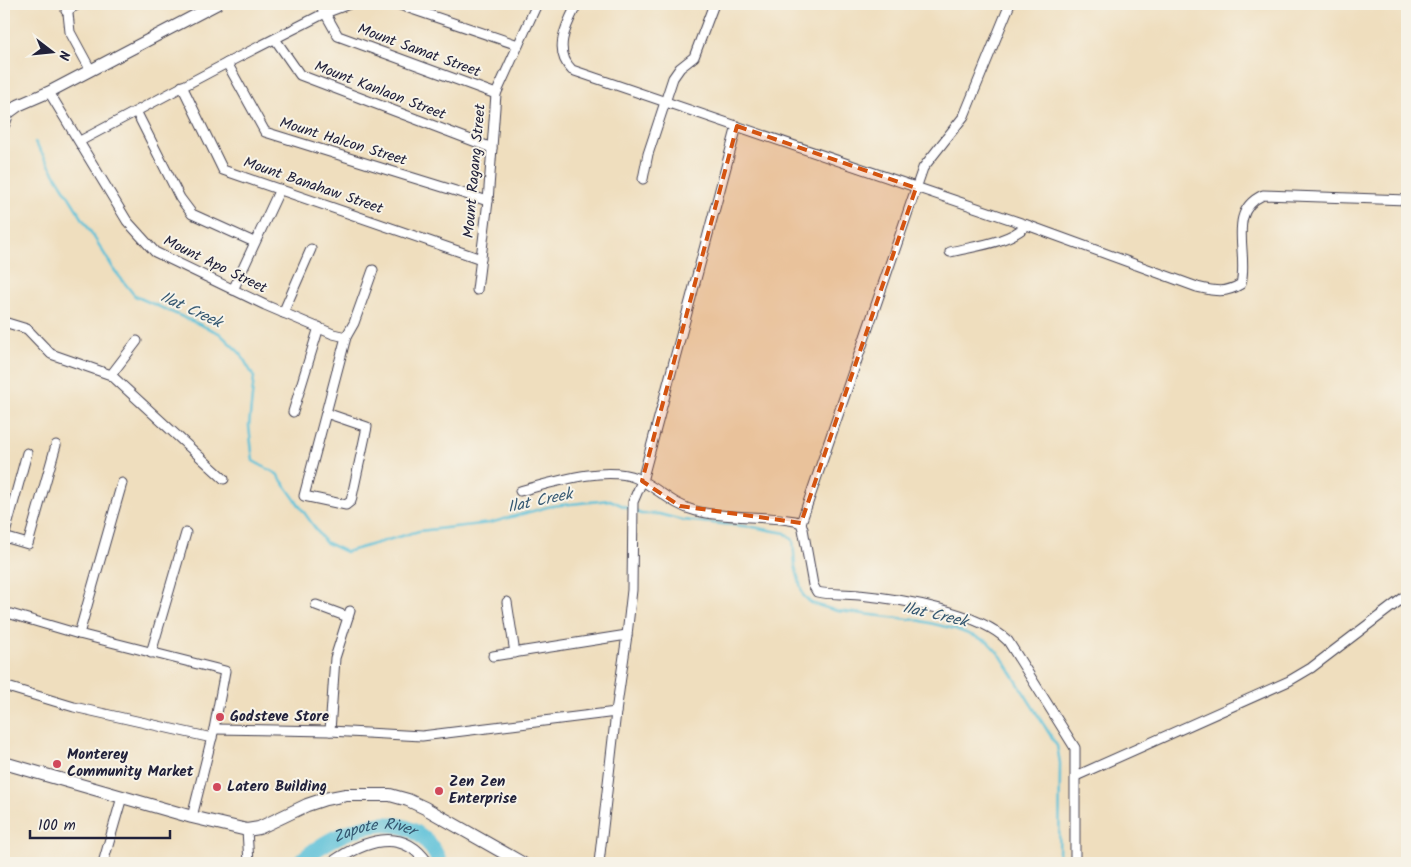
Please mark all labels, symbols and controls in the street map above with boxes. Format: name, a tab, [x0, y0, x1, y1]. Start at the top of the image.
street label: Mount Samat Street	[354, 18, 484, 84]
north arrow	[28, 28, 78, 78]
text: N	[52, 48, 75, 63]
street label: Mount Kanlaon Street	[311, 55, 449, 127]
street label: Mount Ragang Street	[457, 103, 493, 239]
street label: Mount Halcon Street	[276, 111, 410, 173]
street label: Mount Banahaw Street	[240, 151, 386, 221]
street label: Mount Apo Street	[159, 229, 271, 301]
water label: Ilat Creek	[156, 285, 228, 336]
water label: Ilat Creek	[505, 481, 577, 520]
water label: Ilat Creek	[900, 595, 972, 635]
place label: Godsteve Store	[230, 705, 330, 729]
marker: Godsteve Store	[214, 711, 226, 723]
place label: Monterey Community Market	[67, 743, 194, 784]
marker: Monterey Community Market	[51, 758, 63, 770]
place label: Zen Zen Enterprise	[449, 770, 517, 811]
place label: Latero Building	[227, 775, 327, 799]
marker: Latero Building	[211, 781, 223, 793]
marker: Zen Zen Enterprise	[433, 785, 445, 797]
scale bar	[30, 807, 170, 839]
water label: Zapote River	[328, 812, 424, 850]
text: 100 m	[38, 814, 76, 838]

